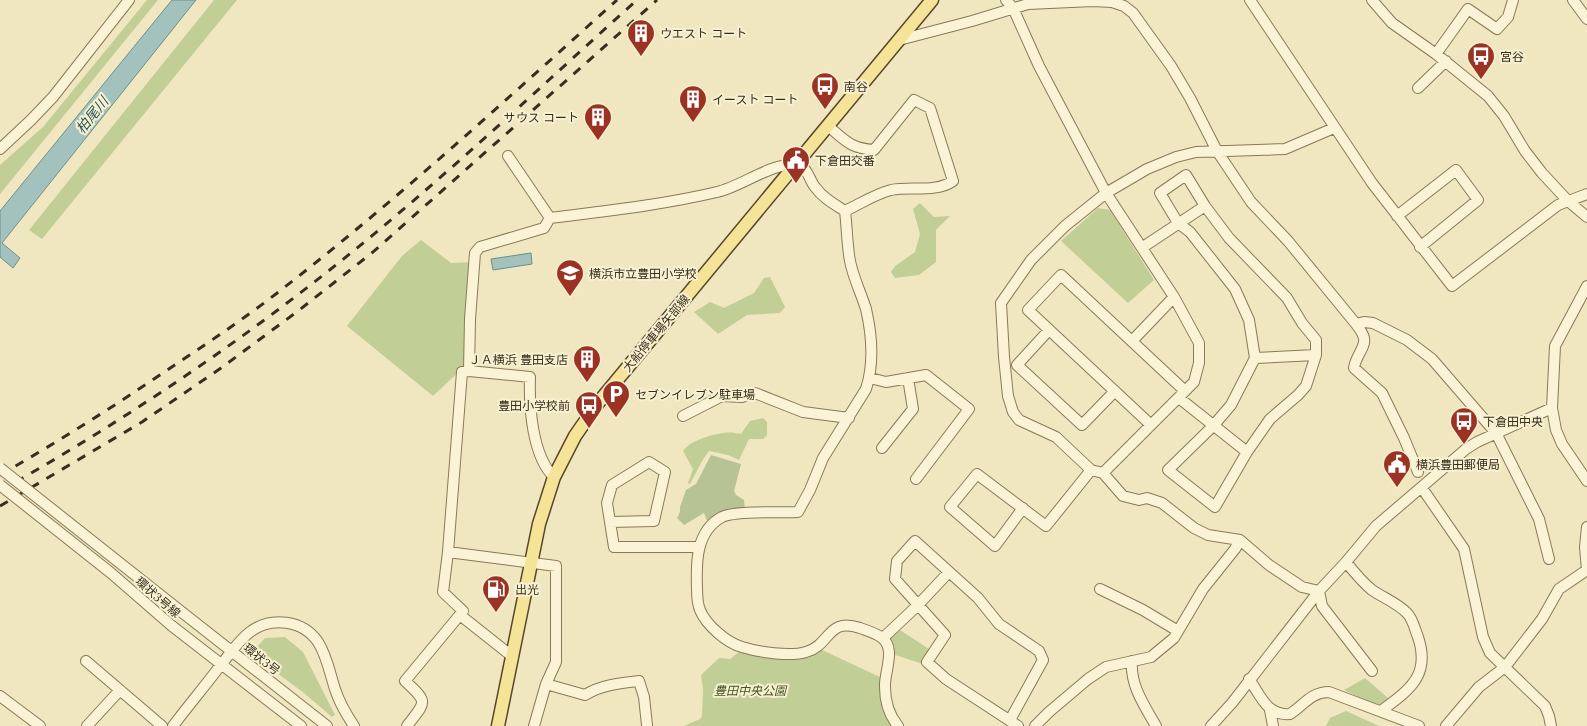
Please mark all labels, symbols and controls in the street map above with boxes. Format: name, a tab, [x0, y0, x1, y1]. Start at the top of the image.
building icon: ウエスト コート	[626, 18, 656, 57]
place label: ウエスト コート	[660, 26, 747, 41]
bus stop icon: 宮谷	[1466, 41, 1496, 80]
place label: 宮谷	[1500, 49, 1524, 64]
bus stop icon: 南谷	[810, 71, 840, 110]
place label: 南谷	[844, 79, 868, 94]
building icon: イースト コート	[678, 84, 708, 123]
water label: 柏尾川	[72, 91, 113, 137]
place label: イースト コート	[712, 92, 799, 107]
building icon: サウス コート	[583, 102, 613, 141]
place label: サウス コート	[504, 110, 579, 125]
public building icon: 下倉田交番	[781, 145, 811, 184]
place label: 下倉田交番	[815, 153, 875, 168]
school or university icon: 横浜市立豊田小学校	[555, 258, 585, 297]
place label: 横浜市立豊田小学校	[589, 266, 697, 281]
street label: 大船停車場矢部線	[619, 291, 693, 375]
building icon: ＪＡ横浜 豊田支店	[572, 344, 602, 383]
place label: ＪＡ横浜 豊田支店	[469, 352, 568, 367]
parking icon: セブンイレブン駐車場	[601, 379, 631, 418]
place label: セブンイレブン駐車場	[635, 387, 755, 402]
bus stop icon: 豊田小学校前	[574, 390, 604, 429]
place label: 豊田小学校前	[498, 398, 570, 413]
bus stop icon: 下倉田中央	[1449, 406, 1479, 445]
place label: 下倉田中央	[1483, 414, 1543, 429]
public building icon: 横浜豊田郵便局	[1382, 449, 1412, 488]
place label: 横浜豊田郵便局	[1416, 457, 1500, 472]
street label: 環状3号線	[132, 573, 184, 621]
fuel station icon: 出光	[481, 574, 511, 613]
place label: 出光	[515, 582, 539, 597]
street label: 環状3号	[241, 640, 283, 678]
park label: 豊田中央公園	[714, 683, 788, 698]

